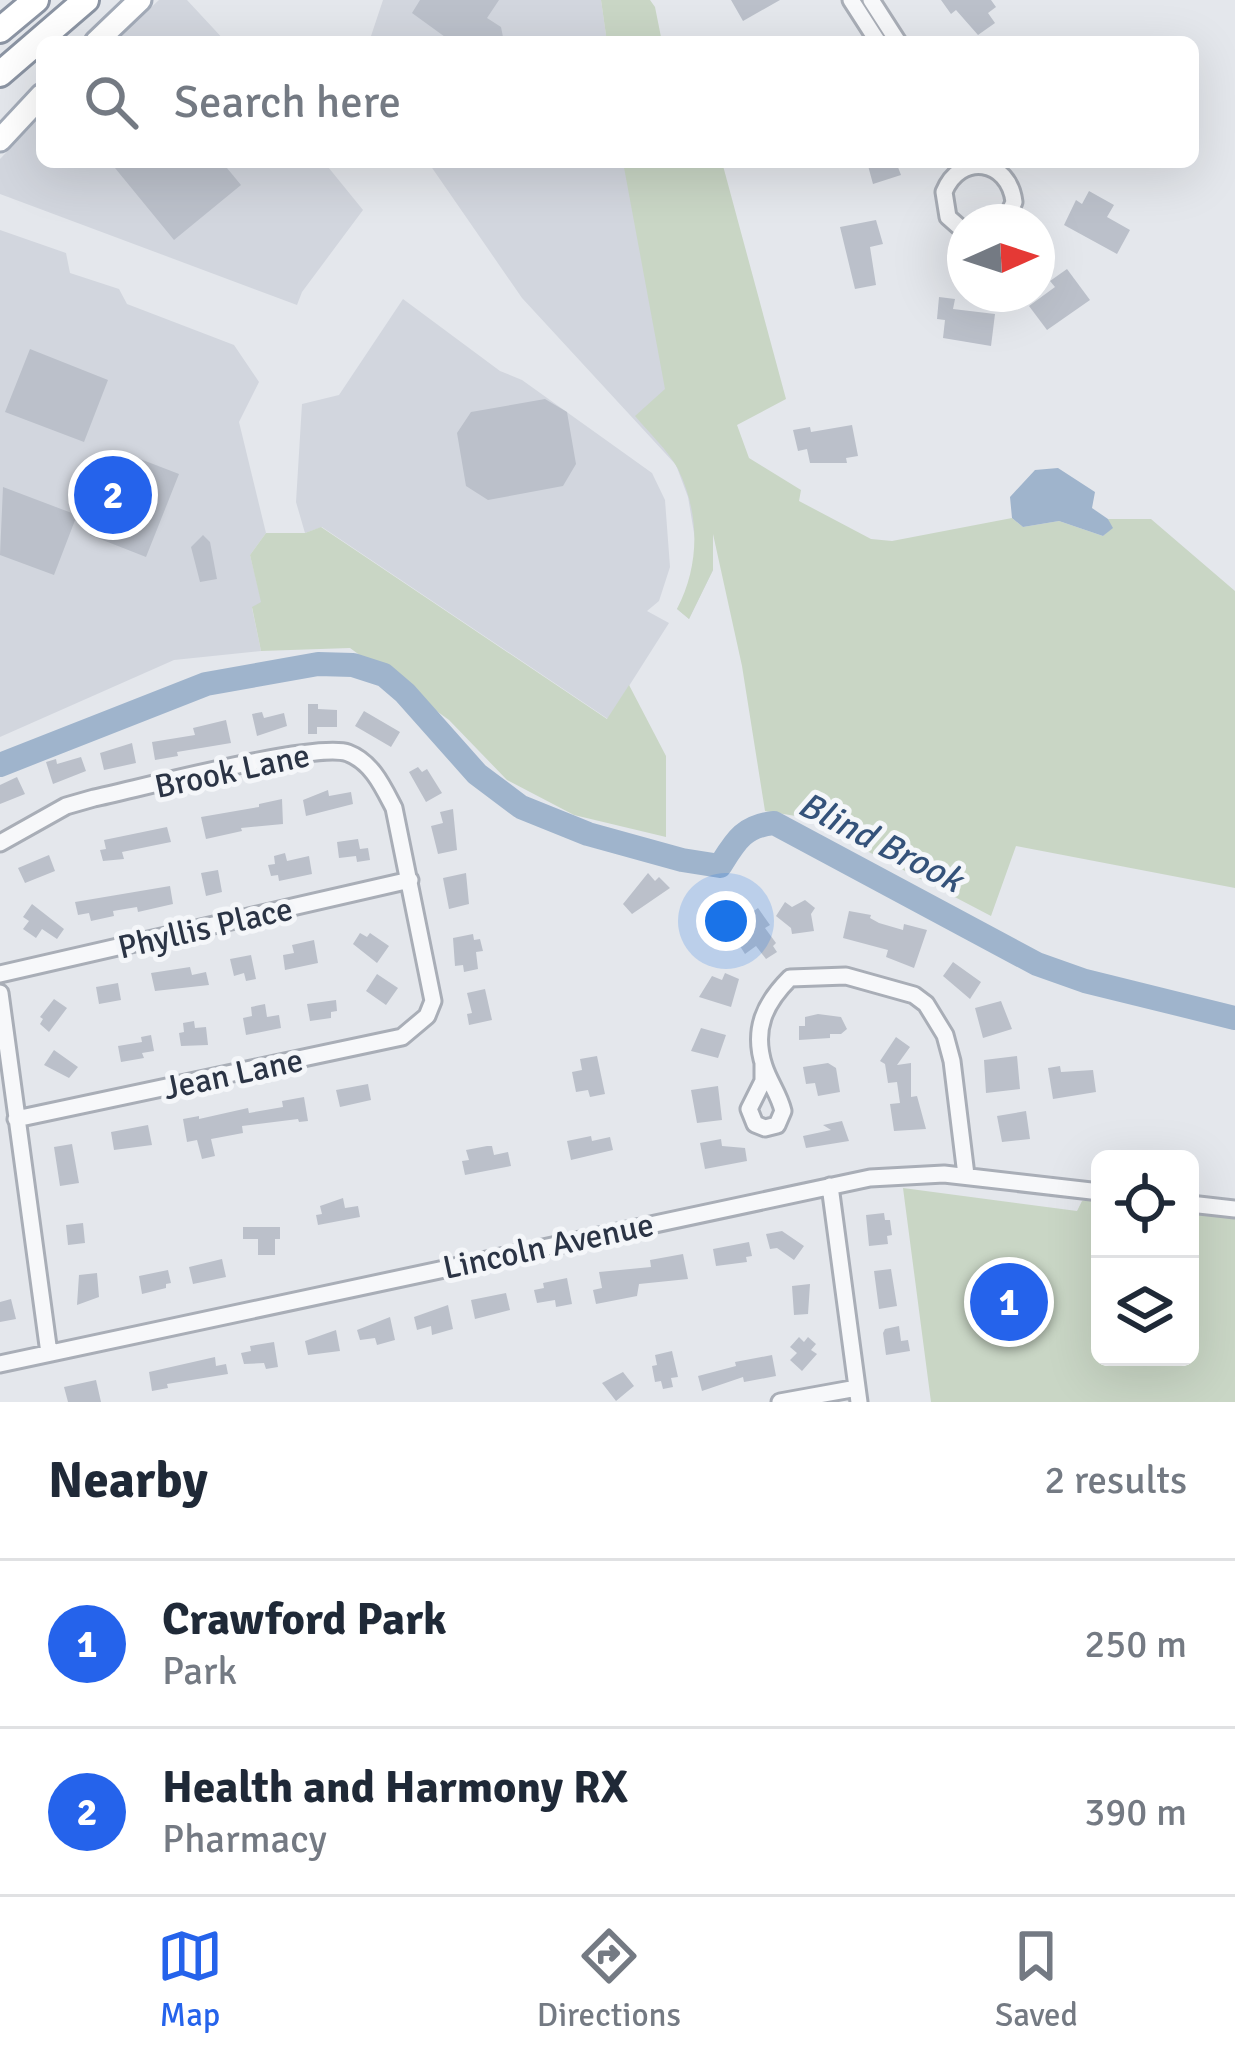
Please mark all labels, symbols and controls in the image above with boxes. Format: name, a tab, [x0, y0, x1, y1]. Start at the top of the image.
search box	[36, 36, 1199, 168]
icon: search	[78, 69, 144, 135]
text: Search here	[174, 75, 401, 130]
north arrow	[947, 204, 1055, 312]
pin: 2	[74, 450, 152, 540]
street label: Brook Lane	[151, 735, 313, 808]
water label: Blind Brook	[791, 782, 972, 904]
street label: Phyllis Place	[114, 888, 297, 968]
your location	[696, 891, 756, 951]
street label: Jean Lane	[160, 1040, 307, 1109]
map controls	[1091, 1150, 1199, 1366]
button: locate	[1091, 1150, 1199, 1258]
street label: Lincoln Avenue	[439, 1204, 657, 1289]
pin: 1	[970, 1257, 1048, 1347]
button: layers	[1091, 1258, 1199, 1366]
text: Nearby	[48, 1449, 208, 1512]
text: 2 results	[1044, 1456, 1187, 1504]
text: Crawford Park	[162, 1592, 447, 1647]
text: 1	[76, 1620, 98, 1668]
text: 250 m	[1084, 1620, 1187, 1668]
text: Park	[162, 1647, 237, 1695]
text: Health and Harmony RX	[162, 1760, 628, 1815]
text: 2	[76, 1788, 98, 1836]
text: 390 m	[1084, 1788, 1187, 1836]
text: Pharmacy	[162, 1815, 327, 1863]
tab: Map	[157, 1923, 223, 2036]
tab: Directions	[537, 1923, 681, 2036]
tab: Saved	[995, 1923, 1078, 2036]

